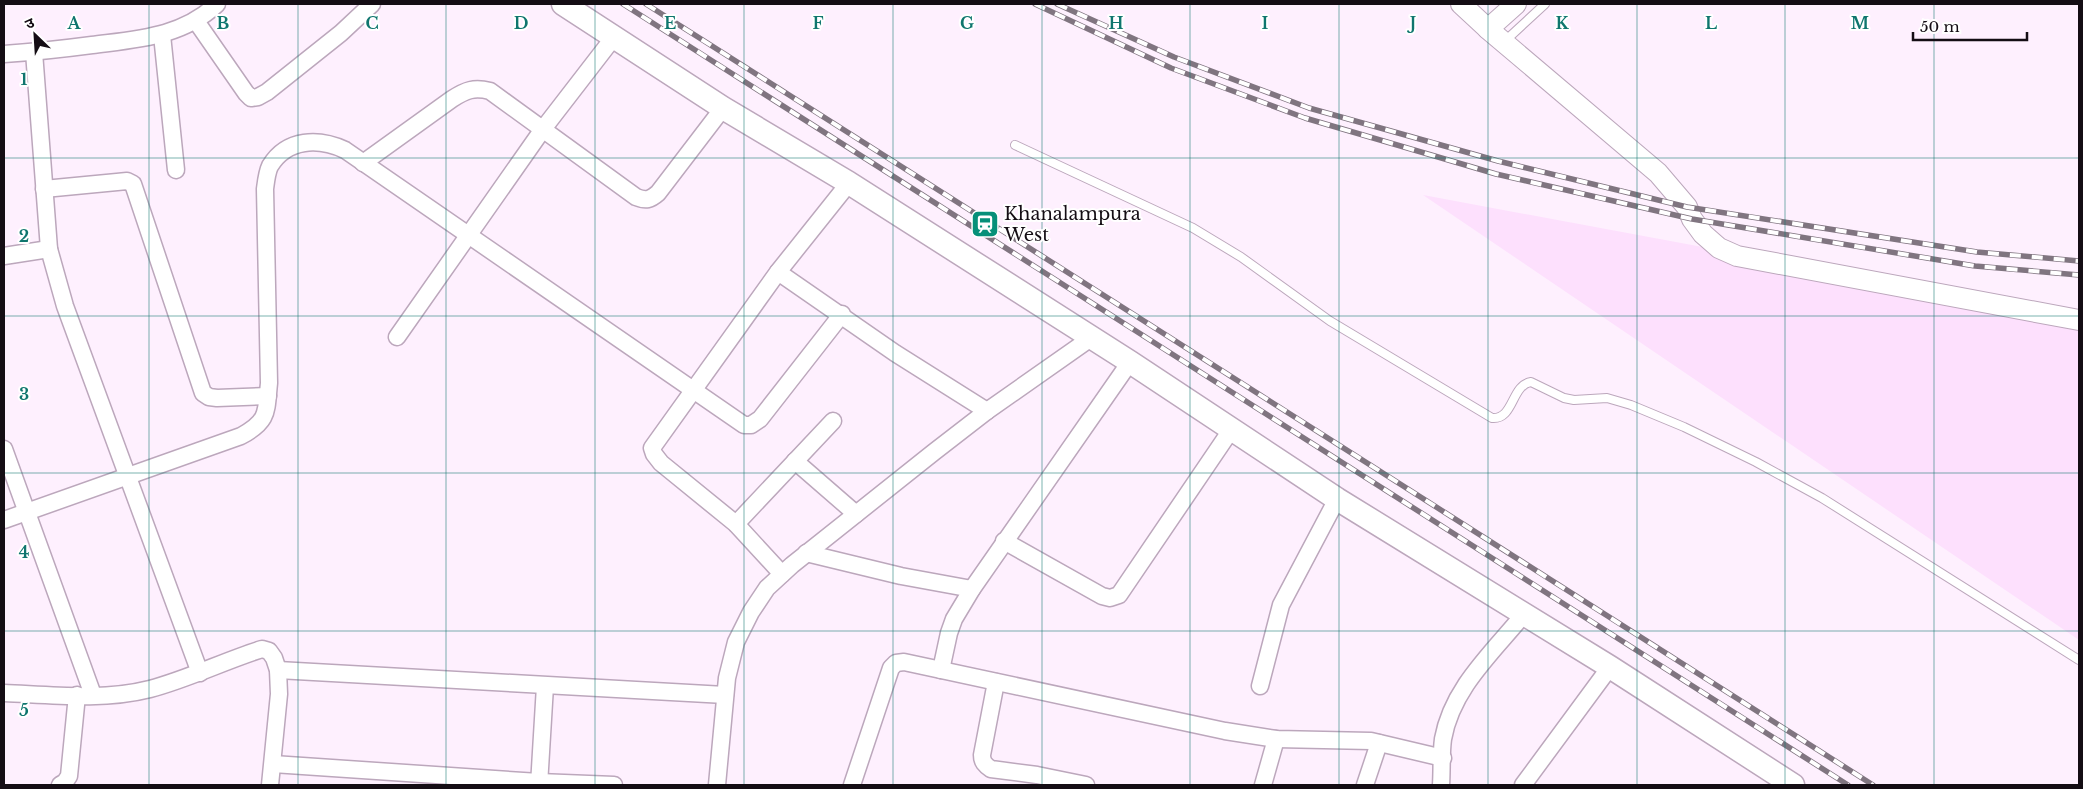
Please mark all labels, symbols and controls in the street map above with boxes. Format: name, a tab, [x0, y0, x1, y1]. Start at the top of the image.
north arrow	[10, 10, 60, 60]
scale bar	[1913, 10, 2027, 42]
text: उ	[22, 13, 38, 33]
text: A	[67, 13, 82, 33]
text: B	[217, 13, 230, 33]
text: C	[365, 13, 379, 33]
text: D	[514, 13, 528, 33]
text: E	[664, 13, 676, 33]
text: F	[812, 13, 824, 33]
text: G	[960, 13, 974, 33]
text: H	[1108, 13, 1124, 33]
text: I	[1262, 13, 1269, 33]
text: J	[1407, 13, 1416, 33]
text: K	[1555, 13, 1569, 33]
text: L	[1705, 13, 1717, 33]
text: M	[1851, 13, 1869, 33]
text: 50 m	[1920, 17, 1960, 36]
text: 1	[21, 69, 28, 89]
place label: Khanalampura West	[1003, 203, 1141, 246]
station icon: Khanalampura West	[970, 209, 1000, 239]
text: 2	[19, 226, 29, 246]
text: 3	[19, 384, 29, 404]
text: 4	[19, 542, 29, 562]
text: 5	[19, 700, 29, 720]

